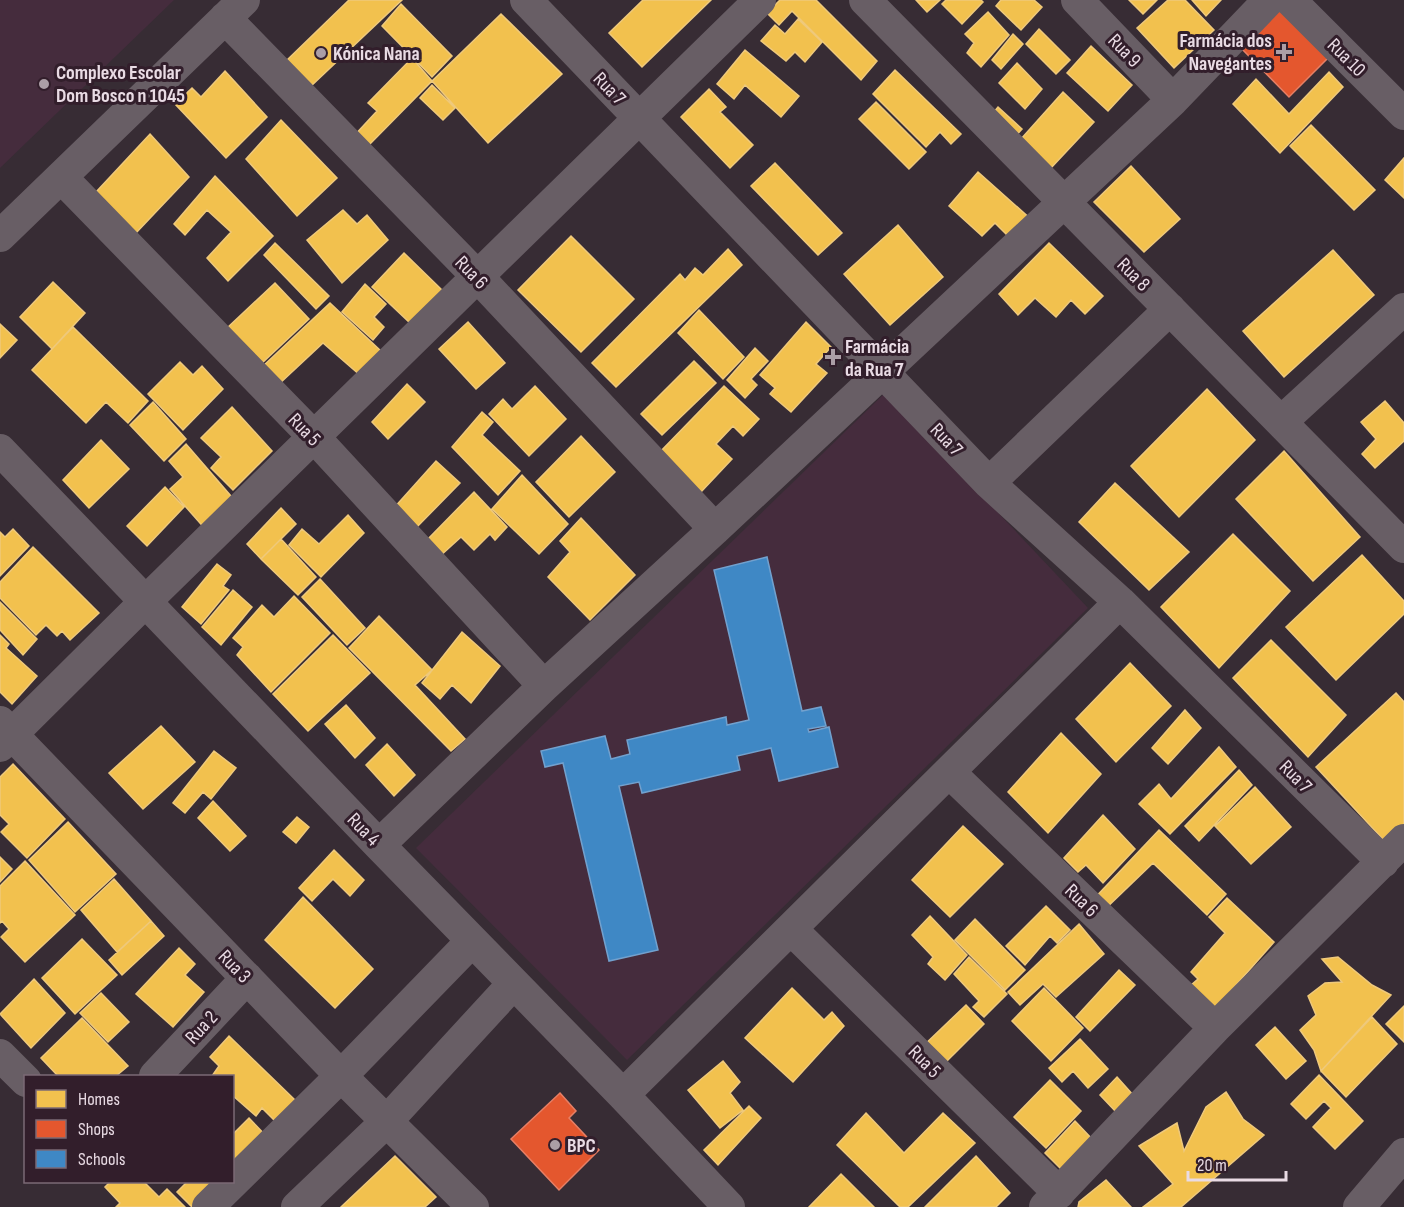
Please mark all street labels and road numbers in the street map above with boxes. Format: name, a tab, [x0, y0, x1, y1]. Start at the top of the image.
street label: Rua 9	[1103, 29, 1146, 72]
street label: Rua 10	[1322, 34, 1370, 82]
street label: Rua 7	[588, 67, 631, 110]
street label: Rua 6	[450, 251, 493, 294]
street label: Rua 8	[1112, 253, 1155, 296]
street label: Rua 5	[283, 408, 326, 451]
street label: Rua 7	[925, 418, 968, 461]
street label: Rua 7	[1274, 755, 1317, 798]
street label: Rua 4	[342, 808, 385, 851]
street label: Rua 6	[1060, 879, 1103, 922]
street label: Rua 3	[213, 945, 256, 988]
street label: Rua 2	[180, 1006, 223, 1049]
street label: Rua 5	[903, 1040, 946, 1083]

